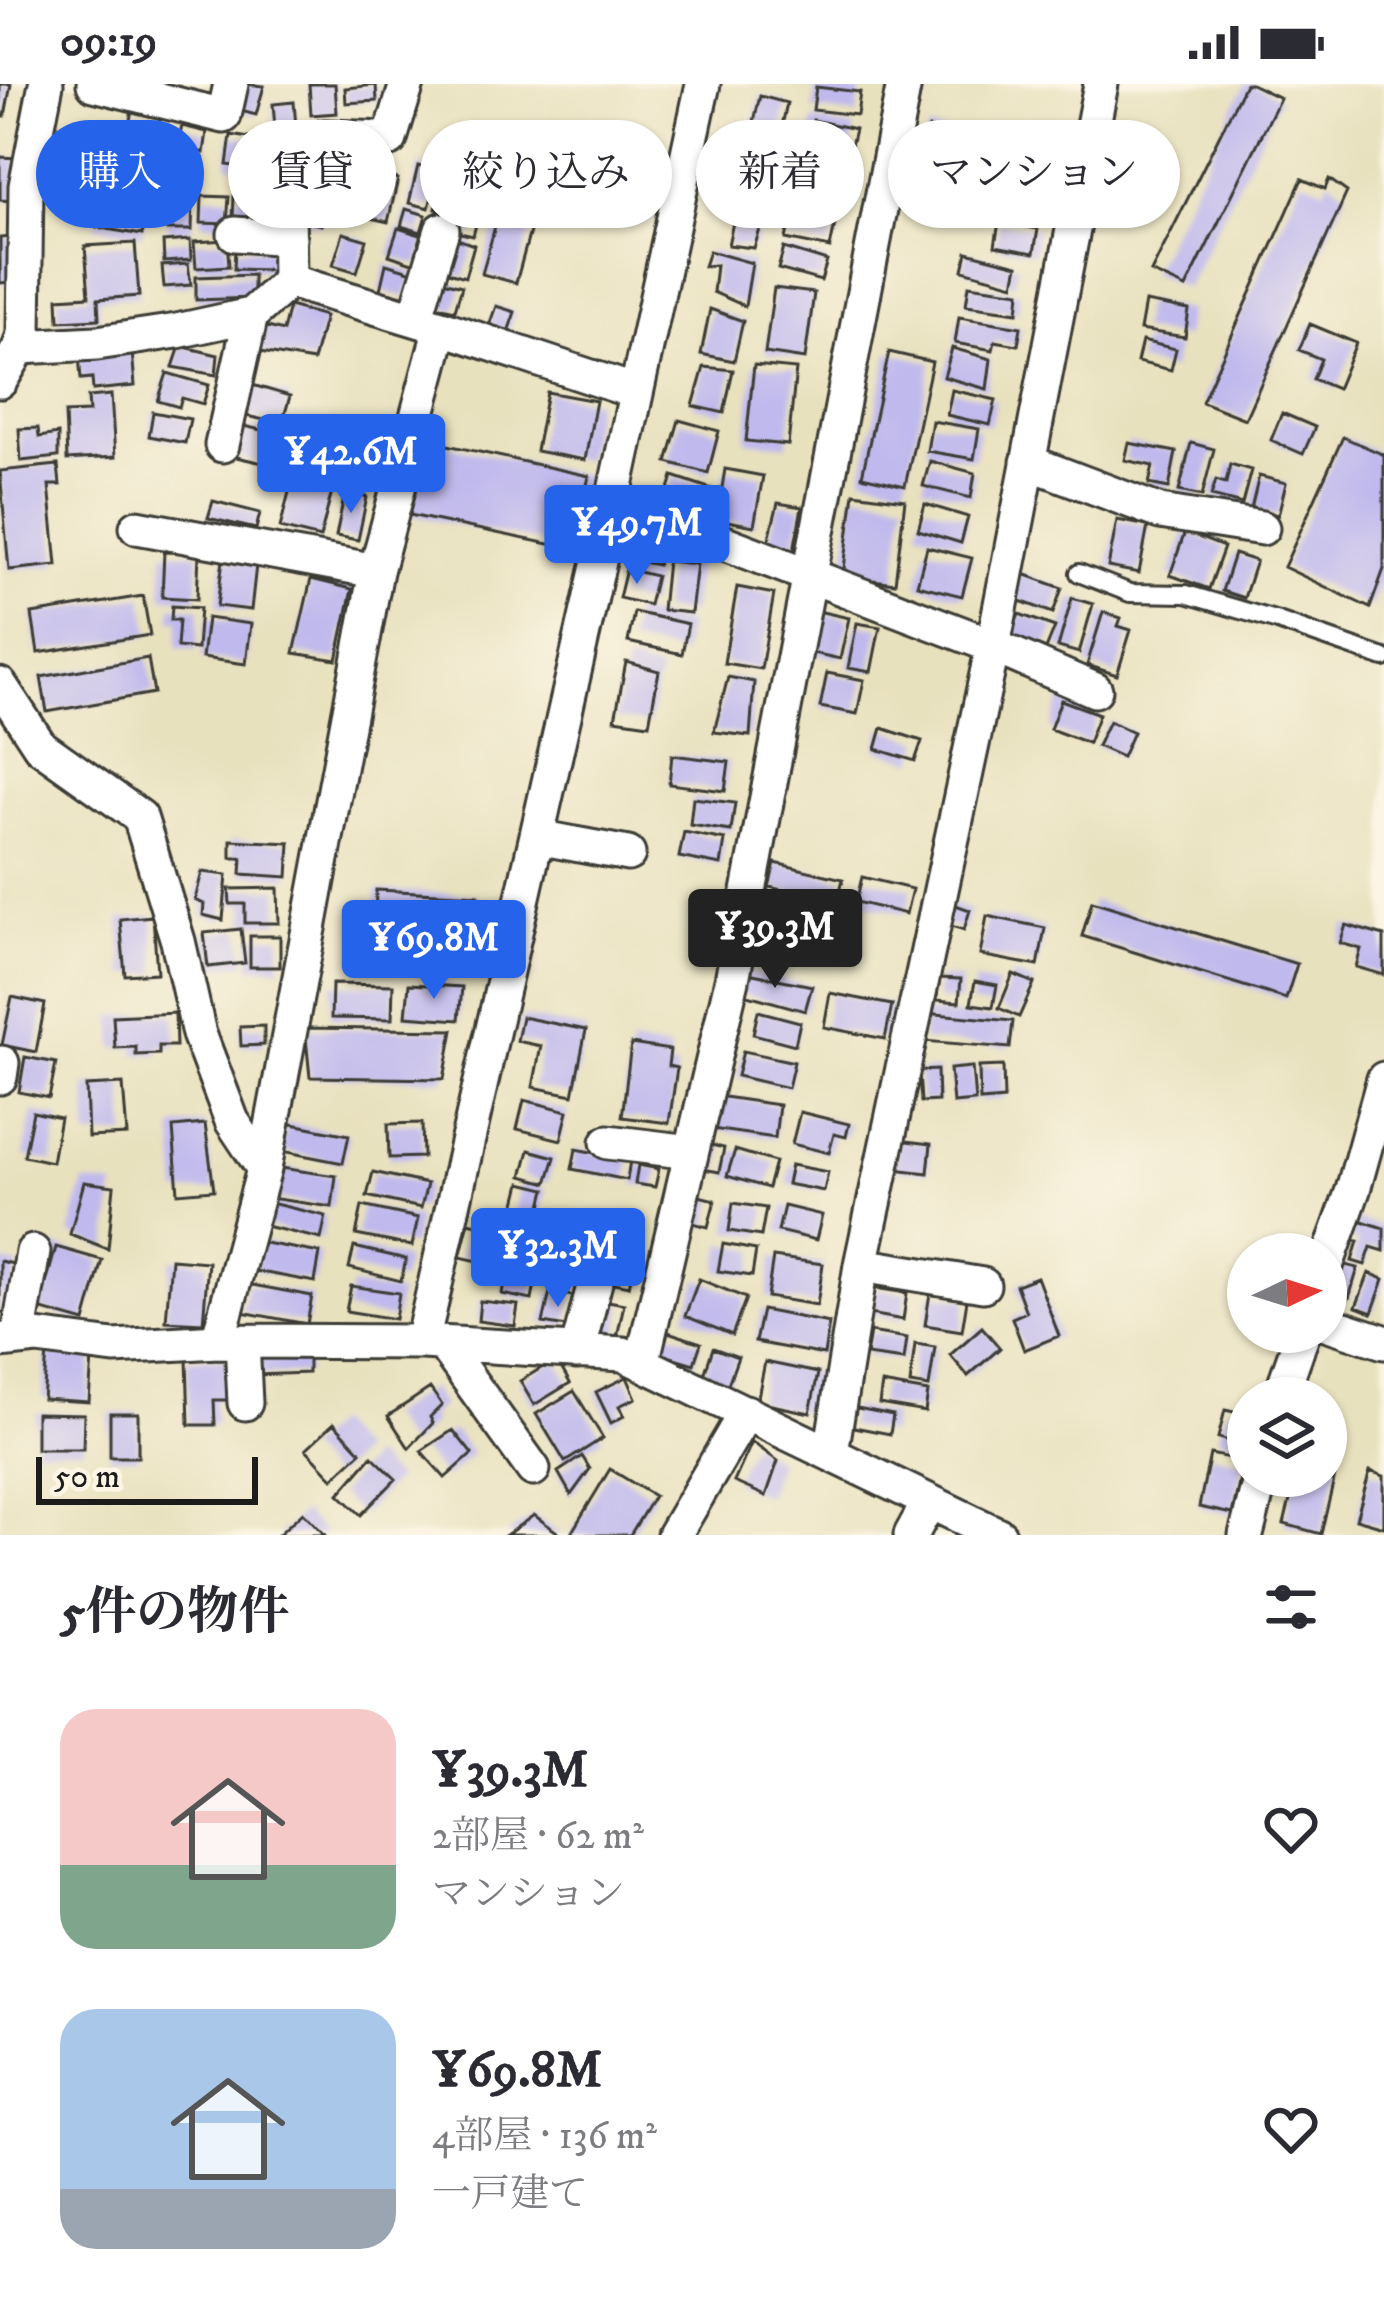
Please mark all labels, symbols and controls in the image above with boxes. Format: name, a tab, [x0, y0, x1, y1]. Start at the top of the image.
text: 09:19	[60, 14, 157, 70]
chip: 購入	[36, 120, 204, 228]
chip: 賃貸	[228, 120, 396, 228]
chip: 絞り込み	[420, 120, 672, 228]
chip: 新着	[696, 120, 864, 228]
chip: マンション	[888, 120, 1180, 228]
pin: ¥42.6M	[253, 414, 449, 516]
text: ¥42.6M	[284, 428, 418, 477]
pin: ¥49.7M	[539, 485, 735, 587]
text: ¥49.7M	[571, 499, 703, 548]
pin: ¥39.3M	[677, 889, 873, 991]
pin: ¥69.8M	[336, 900, 532, 1002]
text: ¥39.3M	[715, 903, 835, 952]
text: ¥69.8M	[369, 914, 499, 963]
pin: ¥32.3M	[460, 1208, 656, 1310]
text: ¥32.3M	[498, 1222, 618, 1271]
north arrow	[1227, 1233, 1347, 1353]
map controls	[1227, 1233, 1347, 1497]
button: layers	[1227, 1377, 1347, 1497]
scale bar	[36, 1451, 258, 1504]
text: 50 m	[54, 1457, 120, 1498]
icon: filters	[1258, 1574, 1324, 1640]
text: 5件の物件	[60, 1581, 289, 1645]
text: ¥39.3M	[432, 1739, 588, 1803]
icon: home	[156, 1757, 300, 1901]
icon: heart	[1258, 1796, 1324, 1862]
text: 2部屋 · 62 m²	[432, 1812, 644, 1861]
text: マンション	[432, 1870, 625, 1919]
text: ¥69.8M	[432, 2039, 602, 2103]
icon: home	[156, 2057, 300, 2201]
icon: heart	[1258, 2096, 1324, 2162]
text: 4部屋 · 136 m²	[432, 2112, 657, 2161]
text: 一戸建て	[432, 2170, 588, 2219]

